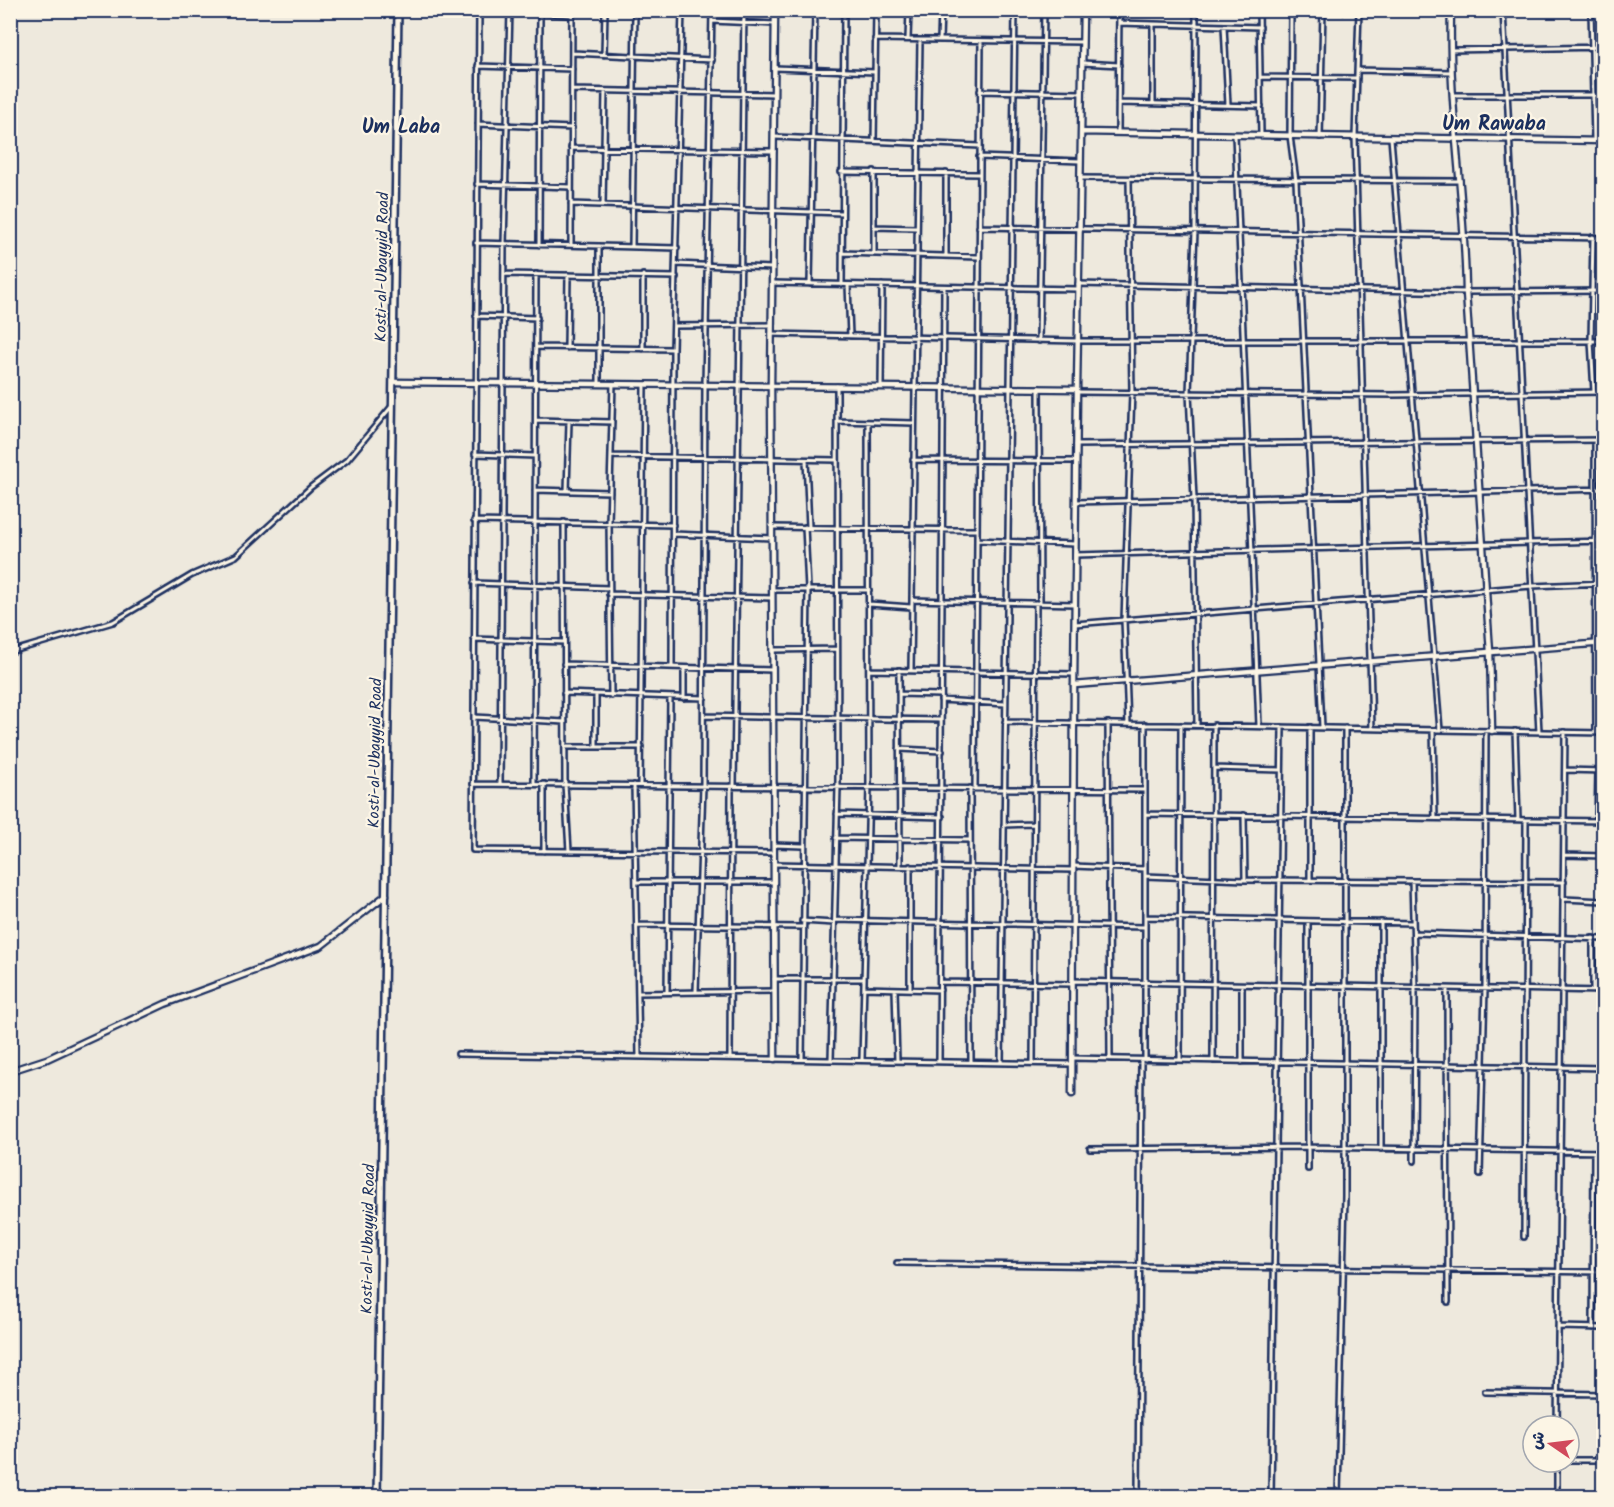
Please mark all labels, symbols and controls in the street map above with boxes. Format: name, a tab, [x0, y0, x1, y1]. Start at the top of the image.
district label: Um Rawaba	[1442, 109, 1546, 141]
district label: Um Laba	[362, 112, 440, 144]
street label: Kosti-al-Ubayyid Road	[369, 191, 396, 342]
street label: Kosti-al-Ubayyid Road	[362, 677, 389, 828]
street label: Kosti-al-Ubayyid Road	[355, 1163, 382, 1314]
north arrow	[1521, 1414, 1581, 1474]
text: ش	[1524, 1429, 1552, 1452]

